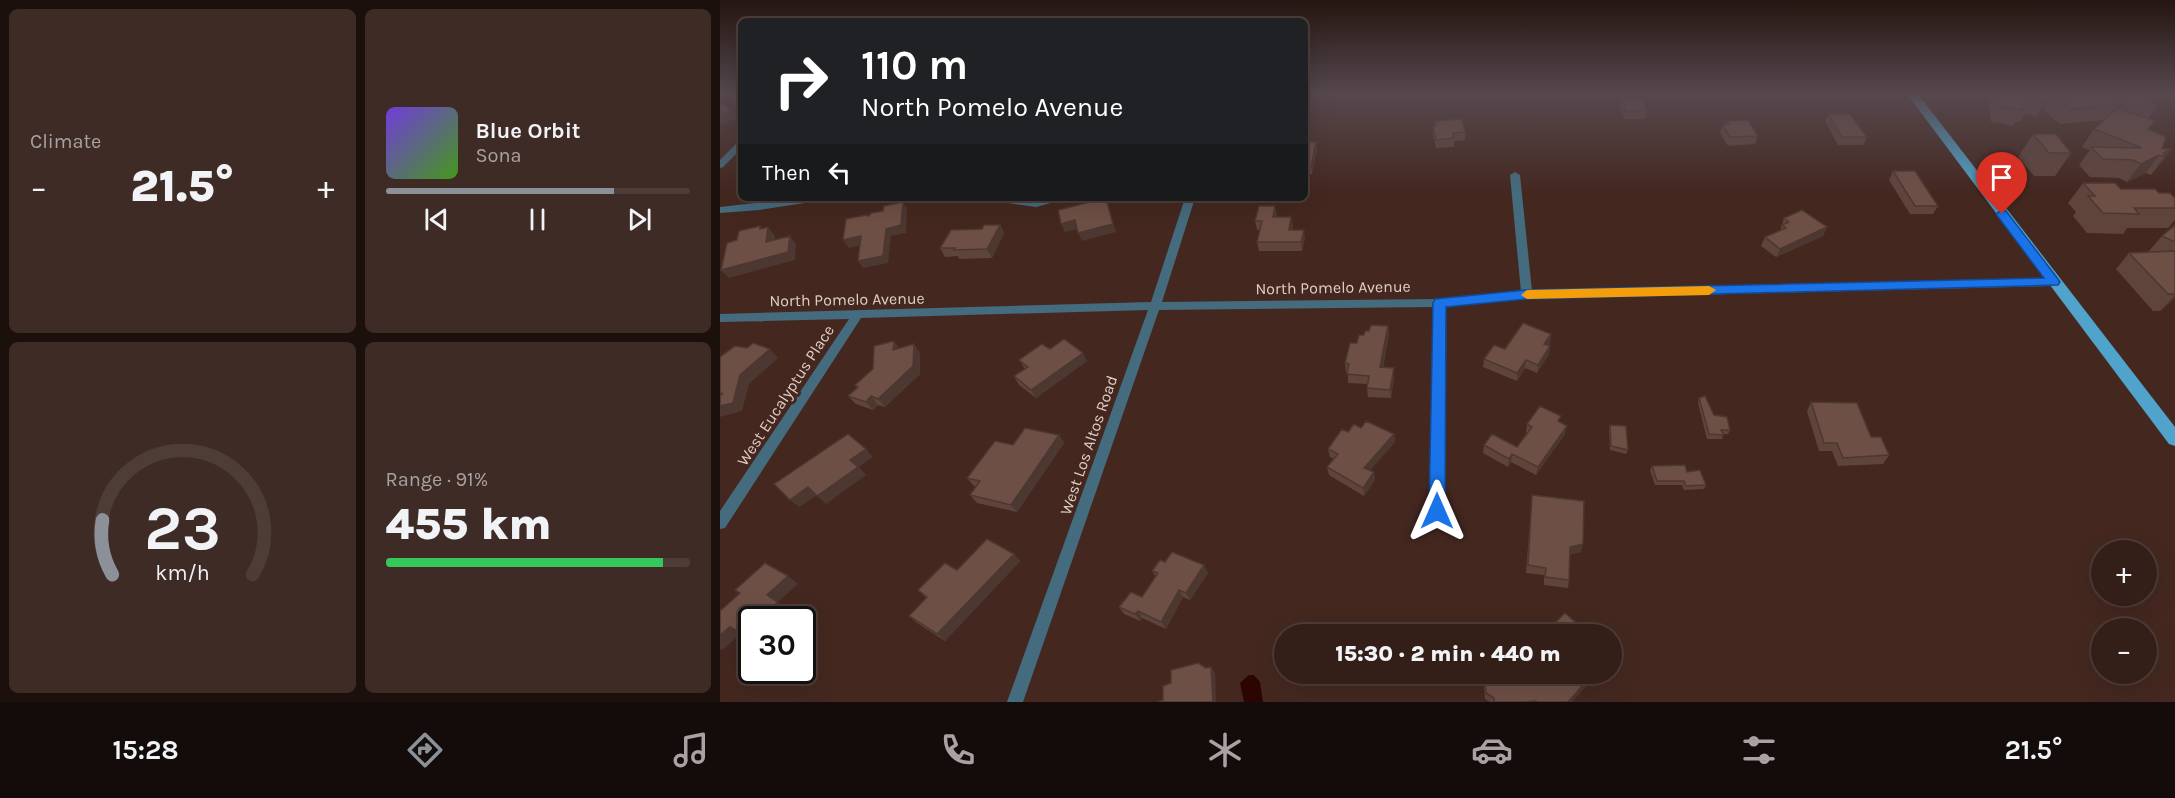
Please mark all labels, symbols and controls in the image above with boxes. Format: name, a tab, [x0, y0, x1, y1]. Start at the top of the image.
text: 110 m	[861, 40, 968, 90]
icon: right	[762, 42, 840, 120]
text: North Pomelo Avenue	[861, 91, 1123, 123]
text: Blue Orbit	[476, 118, 581, 144]
text: Climate	[30, 130, 101, 153]
text: Sona	[476, 144, 522, 167]
pin	[1976, 152, 2027, 214]
icon: left	[823, 156, 856, 189]
text: 21.5°	[130, 160, 234, 212]
text: Then	[762, 160, 811, 186]
icon: arrive	[1985, 161, 2018, 194]
text: −	[30, 168, 47, 206]
text: +	[317, 168, 334, 206]
icon: previous	[420, 203, 453, 236]
icon: pause	[521, 203, 554, 236]
icon: next	[623, 203, 656, 236]
street label: North Pomelo Avenue	[1255, 277, 1411, 298]
street label: North Pomelo Avenue	[769, 289, 925, 310]
street label: West Eucalyptus Place	[733, 321, 838, 469]
street label: West Los Altos Road	[1056, 373, 1121, 517]
text: Range · 91%	[386, 468, 488, 491]
position arrow	[1405, 479, 1469, 543]
text: 23	[144, 492, 221, 565]
text: 455 km	[386, 498, 551, 550]
map controls	[2091, 540, 2157, 684]
button: +	[2091, 540, 2157, 606]
text: km/h	[155, 560, 209, 585]
speed limit sign: 30	[738, 606, 816, 684]
button: −	[2091, 618, 2157, 684]
text: 15:30 · 2 min · 440 m	[1335, 641, 1561, 667]
icon: directions	[404, 729, 446, 771]
icon: music	[670, 729, 712, 771]
icon: phone	[937, 729, 979, 771]
icon: climate	[1204, 729, 1246, 771]
icon: car	[1471, 729, 1513, 771]
icon: filters	[1738, 729, 1780, 771]
text: 15:28	[112, 734, 179, 766]
text: 21.5°	[2005, 734, 2063, 766]

